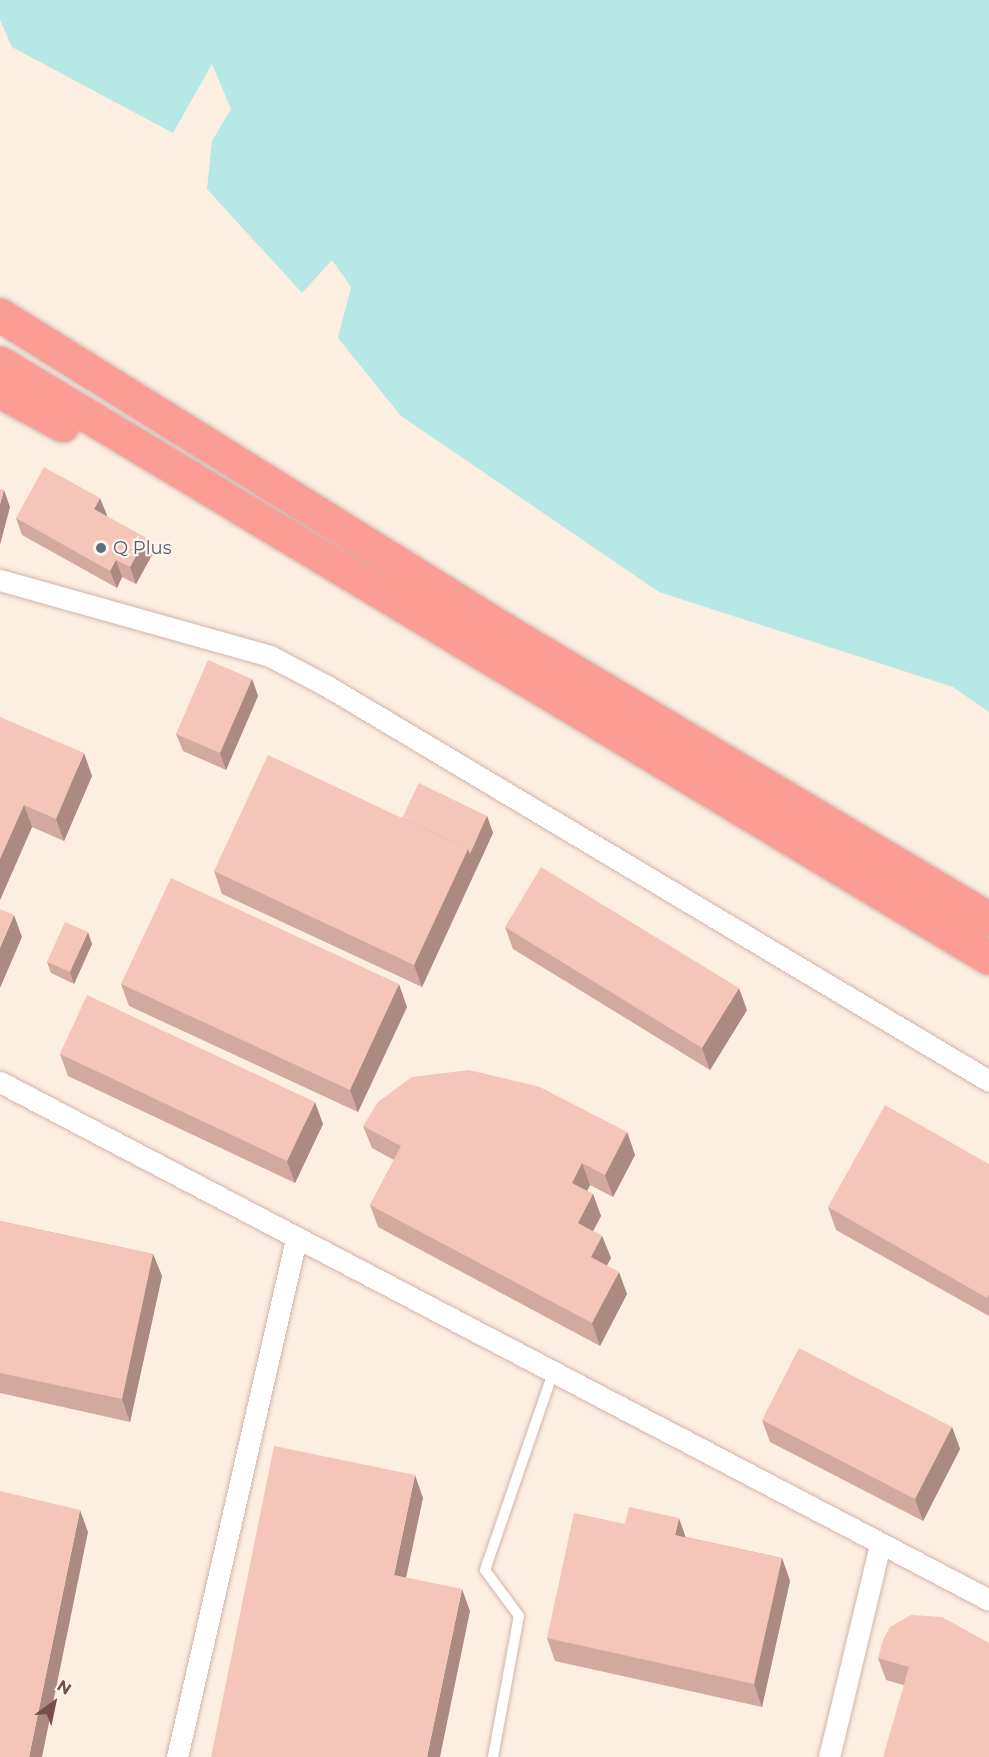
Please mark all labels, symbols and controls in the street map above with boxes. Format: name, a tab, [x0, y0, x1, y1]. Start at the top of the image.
place label: Q Plus	[113, 537, 171, 559]
marker: Q Plus	[94, 541, 108, 555]
north arrow	[24, 1673, 84, 1733]
text: N	[53, 1676, 75, 1699]

